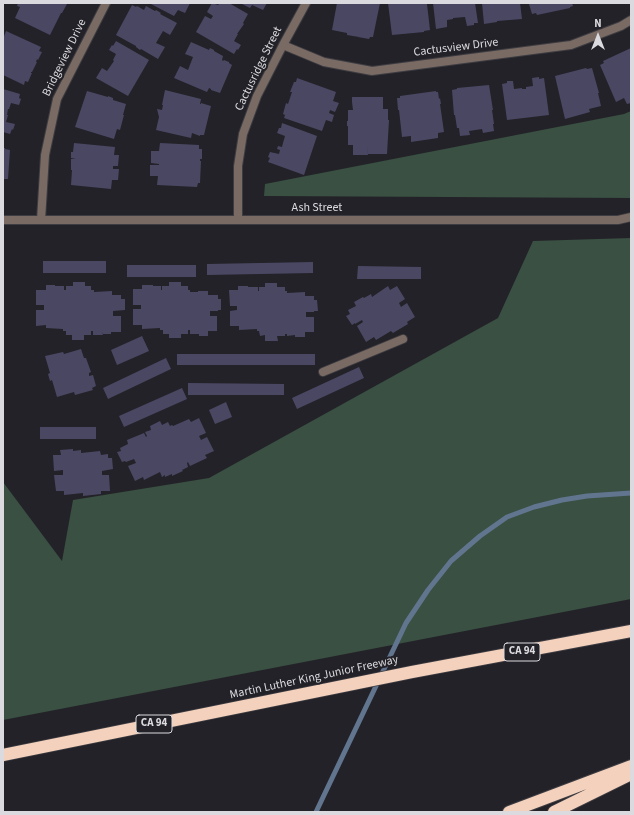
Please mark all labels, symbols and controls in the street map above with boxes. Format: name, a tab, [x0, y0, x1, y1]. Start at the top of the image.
north arrow	[578, 16, 618, 56]
text: N	[594, 16, 602, 31]
street label: Bridgeview Drive	[40, 17, 90, 99]
street label: Cactusridge Street	[232, 25, 286, 113]
street label: Cactusview Drive	[413, 36, 499, 60]
street label: Ash Street	[292, 201, 342, 215]
road number: CA 94	[504, 643, 540, 661]
street label: Martin Luther King Junior Freeway	[228, 653, 400, 703]
road number: CA 94	[136, 715, 172, 733]

